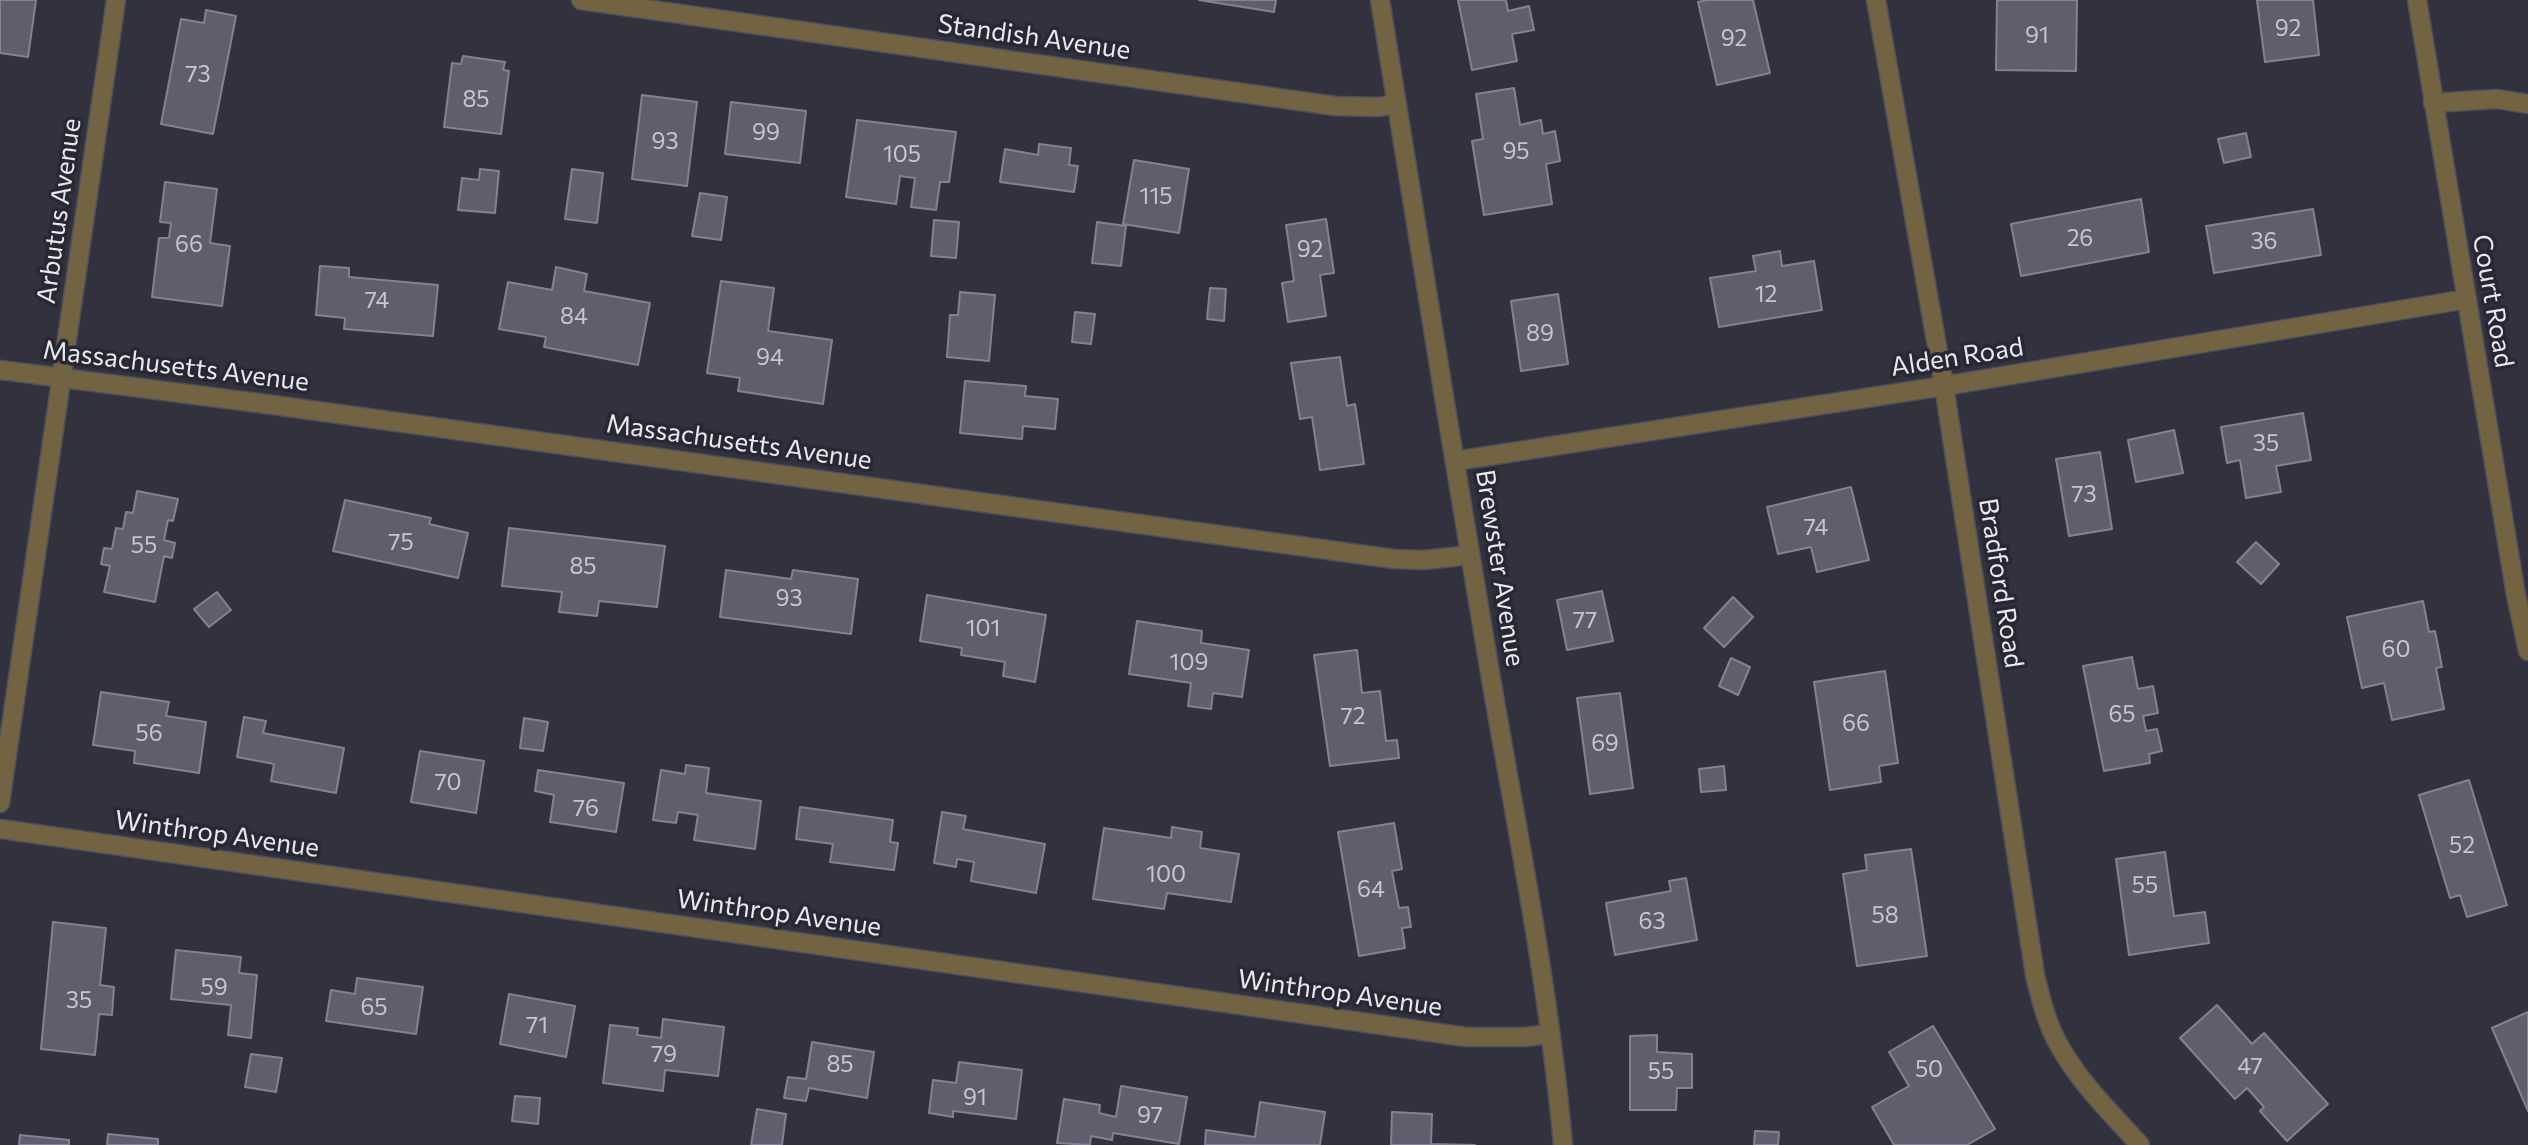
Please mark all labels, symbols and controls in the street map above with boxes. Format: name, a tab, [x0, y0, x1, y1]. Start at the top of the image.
street label: Standish Avenue	[936, 8, 1132, 66]
house number: 92	[2275, 14, 2301, 42]
house number: 91	[2025, 21, 2049, 49]
house number: 92	[1721, 24, 1747, 52]
house number: 73	[185, 60, 211, 88]
house number: 85	[462, 85, 490, 113]
street label: Arbutus Avenue	[31, 116, 87, 306]
house number: 99	[752, 118, 780, 146]
house number: 93	[651, 127, 679, 155]
house number: 95	[1502, 137, 1530, 165]
house number: 105	[883, 140, 921, 168]
house number: 115	[1140, 182, 1172, 210]
house number: 26	[2067, 224, 2093, 252]
house number: 36	[2250, 227, 2278, 255]
house number: 66	[175, 230, 203, 258]
street label: Court Road	[2466, 232, 2520, 370]
house number: 92	[1297, 235, 1323, 263]
house number: 12	[1755, 280, 1777, 308]
house number: 74	[365, 286, 389, 314]
house number: 84	[560, 302, 588, 330]
house number: 89	[1526, 319, 1554, 347]
street label: Alden Road	[1888, 331, 2026, 383]
street label: Massachusetts Avenue	[41, 334, 311, 398]
house number: 94	[756, 343, 784, 371]
street label: Massachusetts Avenue	[604, 408, 874, 476]
house number: 35	[2253, 429, 2279, 457]
street label: Brewster Avenue	[1469, 467, 1531, 669]
house number: 73	[2071, 480, 2097, 508]
street label: Bradford Road	[1972, 496, 2030, 670]
house number: 74	[1804, 513, 1828, 541]
house number: 75	[388, 528, 414, 556]
house number: 55	[131, 531, 157, 559]
house number: 85	[569, 552, 597, 580]
house number: 93	[775, 584, 803, 612]
house number: 77	[1573, 606, 1597, 634]
house number: 101	[966, 614, 1000, 642]
house number: 60	[2382, 635, 2410, 663]
house number: 109	[1170, 648, 1208, 676]
house number: 65	[2108, 700, 2136, 728]
house number: 72	[1341, 702, 1365, 730]
house number: 66	[1842, 709, 1870, 737]
house number: 56	[135, 719, 163, 747]
house number: 69	[1591, 729, 1619, 757]
house number: 70	[434, 768, 462, 796]
house number: 76	[573, 794, 599, 822]
street label: Winthrop Avenue	[113, 804, 321, 864]
house number: 52	[2449, 831, 2475, 859]
house number: 100	[1146, 860, 1186, 888]
house number: 55	[2132, 871, 2158, 899]
house number: 64	[1357, 875, 1385, 903]
street label: Winthrop Avenue	[675, 883, 883, 943]
house number: 58	[1871, 901, 1899, 929]
house number: 63	[1638, 907, 1666, 935]
street label: Winthrop Avenue	[1236, 963, 1444, 1023]
house number: 59	[200, 973, 228, 1001]
house number: 35	[66, 986, 92, 1014]
house number: 65	[360, 993, 388, 1021]
house number: 71	[526, 1011, 548, 1039]
house number: 79	[651, 1040, 677, 1068]
house number: 85	[826, 1050, 854, 1078]
house number: 47	[2237, 1052, 2263, 1080]
house number: 50	[1915, 1055, 1943, 1083]
house number: 55	[1648, 1057, 1674, 1085]
house number: 91	[963, 1083, 987, 1111]
house number: 97	[1137, 1101, 1163, 1129]

